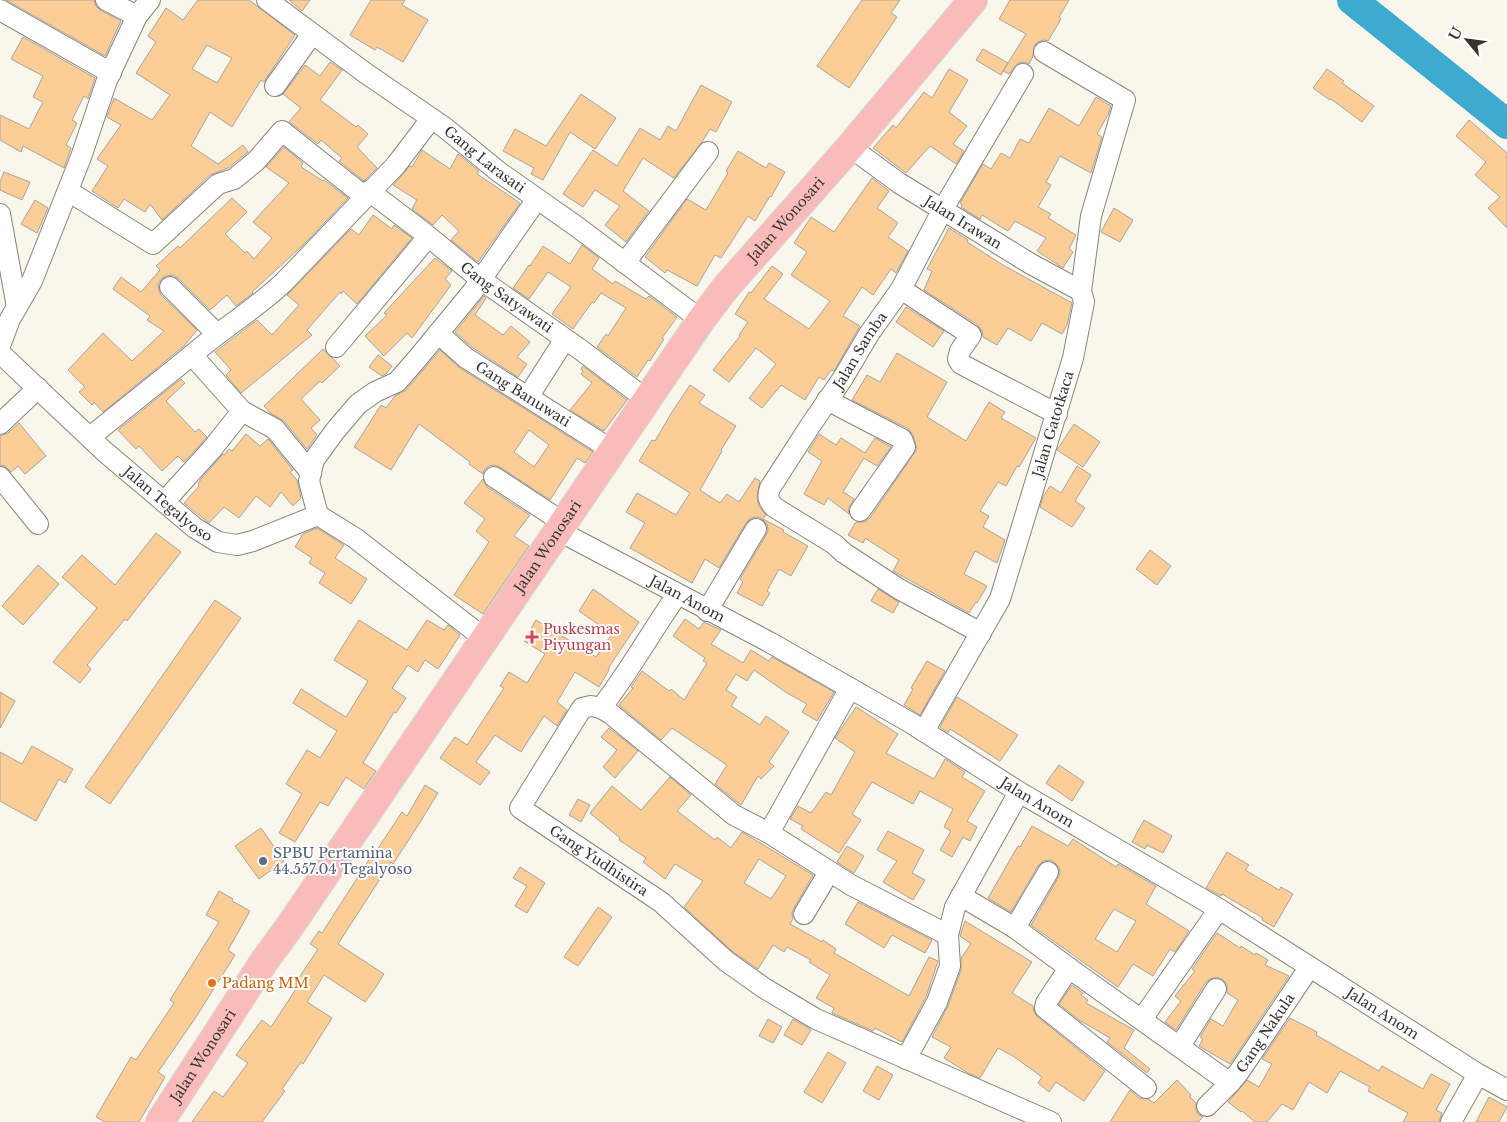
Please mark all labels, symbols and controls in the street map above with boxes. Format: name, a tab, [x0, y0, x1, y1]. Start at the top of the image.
north arrow	[1442, 15, 1492, 65]
text: U	[1445, 23, 1467, 43]
street label: Gang Larasati	[441, 122, 529, 197]
street label: Jalan Wonosari	[742, 173, 828, 267]
street label: Jalan Irawan	[919, 191, 1006, 253]
street label: Gang Satyawati	[457, 258, 557, 337]
street label: Jalan Samba	[828, 308, 891, 394]
street label: Gang Banuwati	[472, 357, 574, 431]
street label: Jalan Gatotkaca	[1028, 369, 1078, 481]
street label: Jalan Tegalyoso	[118, 461, 216, 546]
street label: Jalan Wonosari	[509, 497, 585, 597]
street label: Jalan Anom	[645, 570, 728, 626]
place label: Puskesmas Piyungan	[543, 620, 620, 654]
marker: Puskesmas Piyungan	[525, 630, 539, 644]
street label: Jalan Anom	[995, 772, 1077, 831]
street label: Gang Yudhistira	[546, 821, 652, 900]
place label: SPBU Pertamina 44.557.04 Tegalyoso	[273, 844, 412, 878]
marker: SPBU Pertamina 44.557.04 Tegalyoso	[257, 855, 269, 867]
place label: Padang MM	[222, 974, 309, 992]
marker: Padang MM	[206, 977, 218, 989]
street label: Jalan Anom	[1341, 982, 1423, 1043]
street label: Gang Nakula	[1232, 990, 1299, 1076]
street label: Jalan Wonosari	[165, 1006, 240, 1107]

